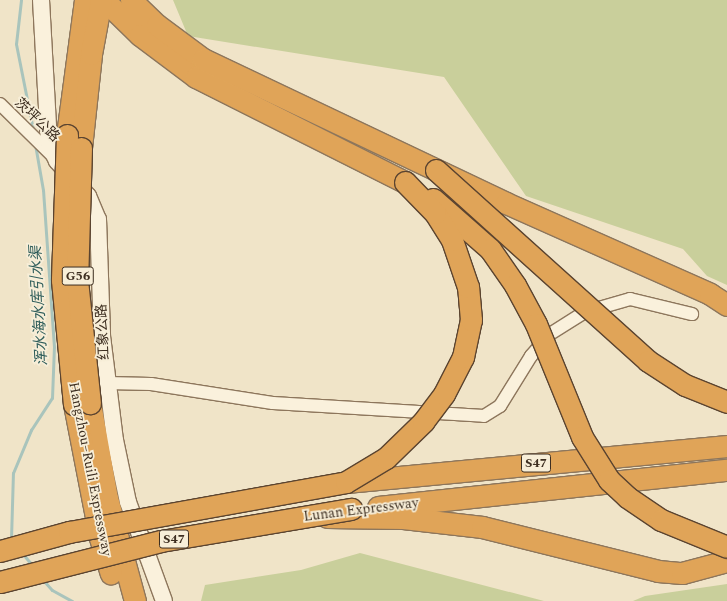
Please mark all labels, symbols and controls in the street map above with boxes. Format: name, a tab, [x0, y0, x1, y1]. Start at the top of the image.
street label: 茨坪公路	[11, 95, 63, 145]
water label: 浑水海水库引水渠	[27, 246, 51, 366]
road number: G56	[61, 265, 95, 287]
street label: 红象公路	[93, 304, 113, 360]
street label: Hangzhou–Ruili Expressway	[65, 381, 115, 557]
road number: S47	[520, 452, 552, 474]
street label: Lunan Expressway	[303, 495, 419, 525]
road number: S47	[158, 528, 190, 550]

